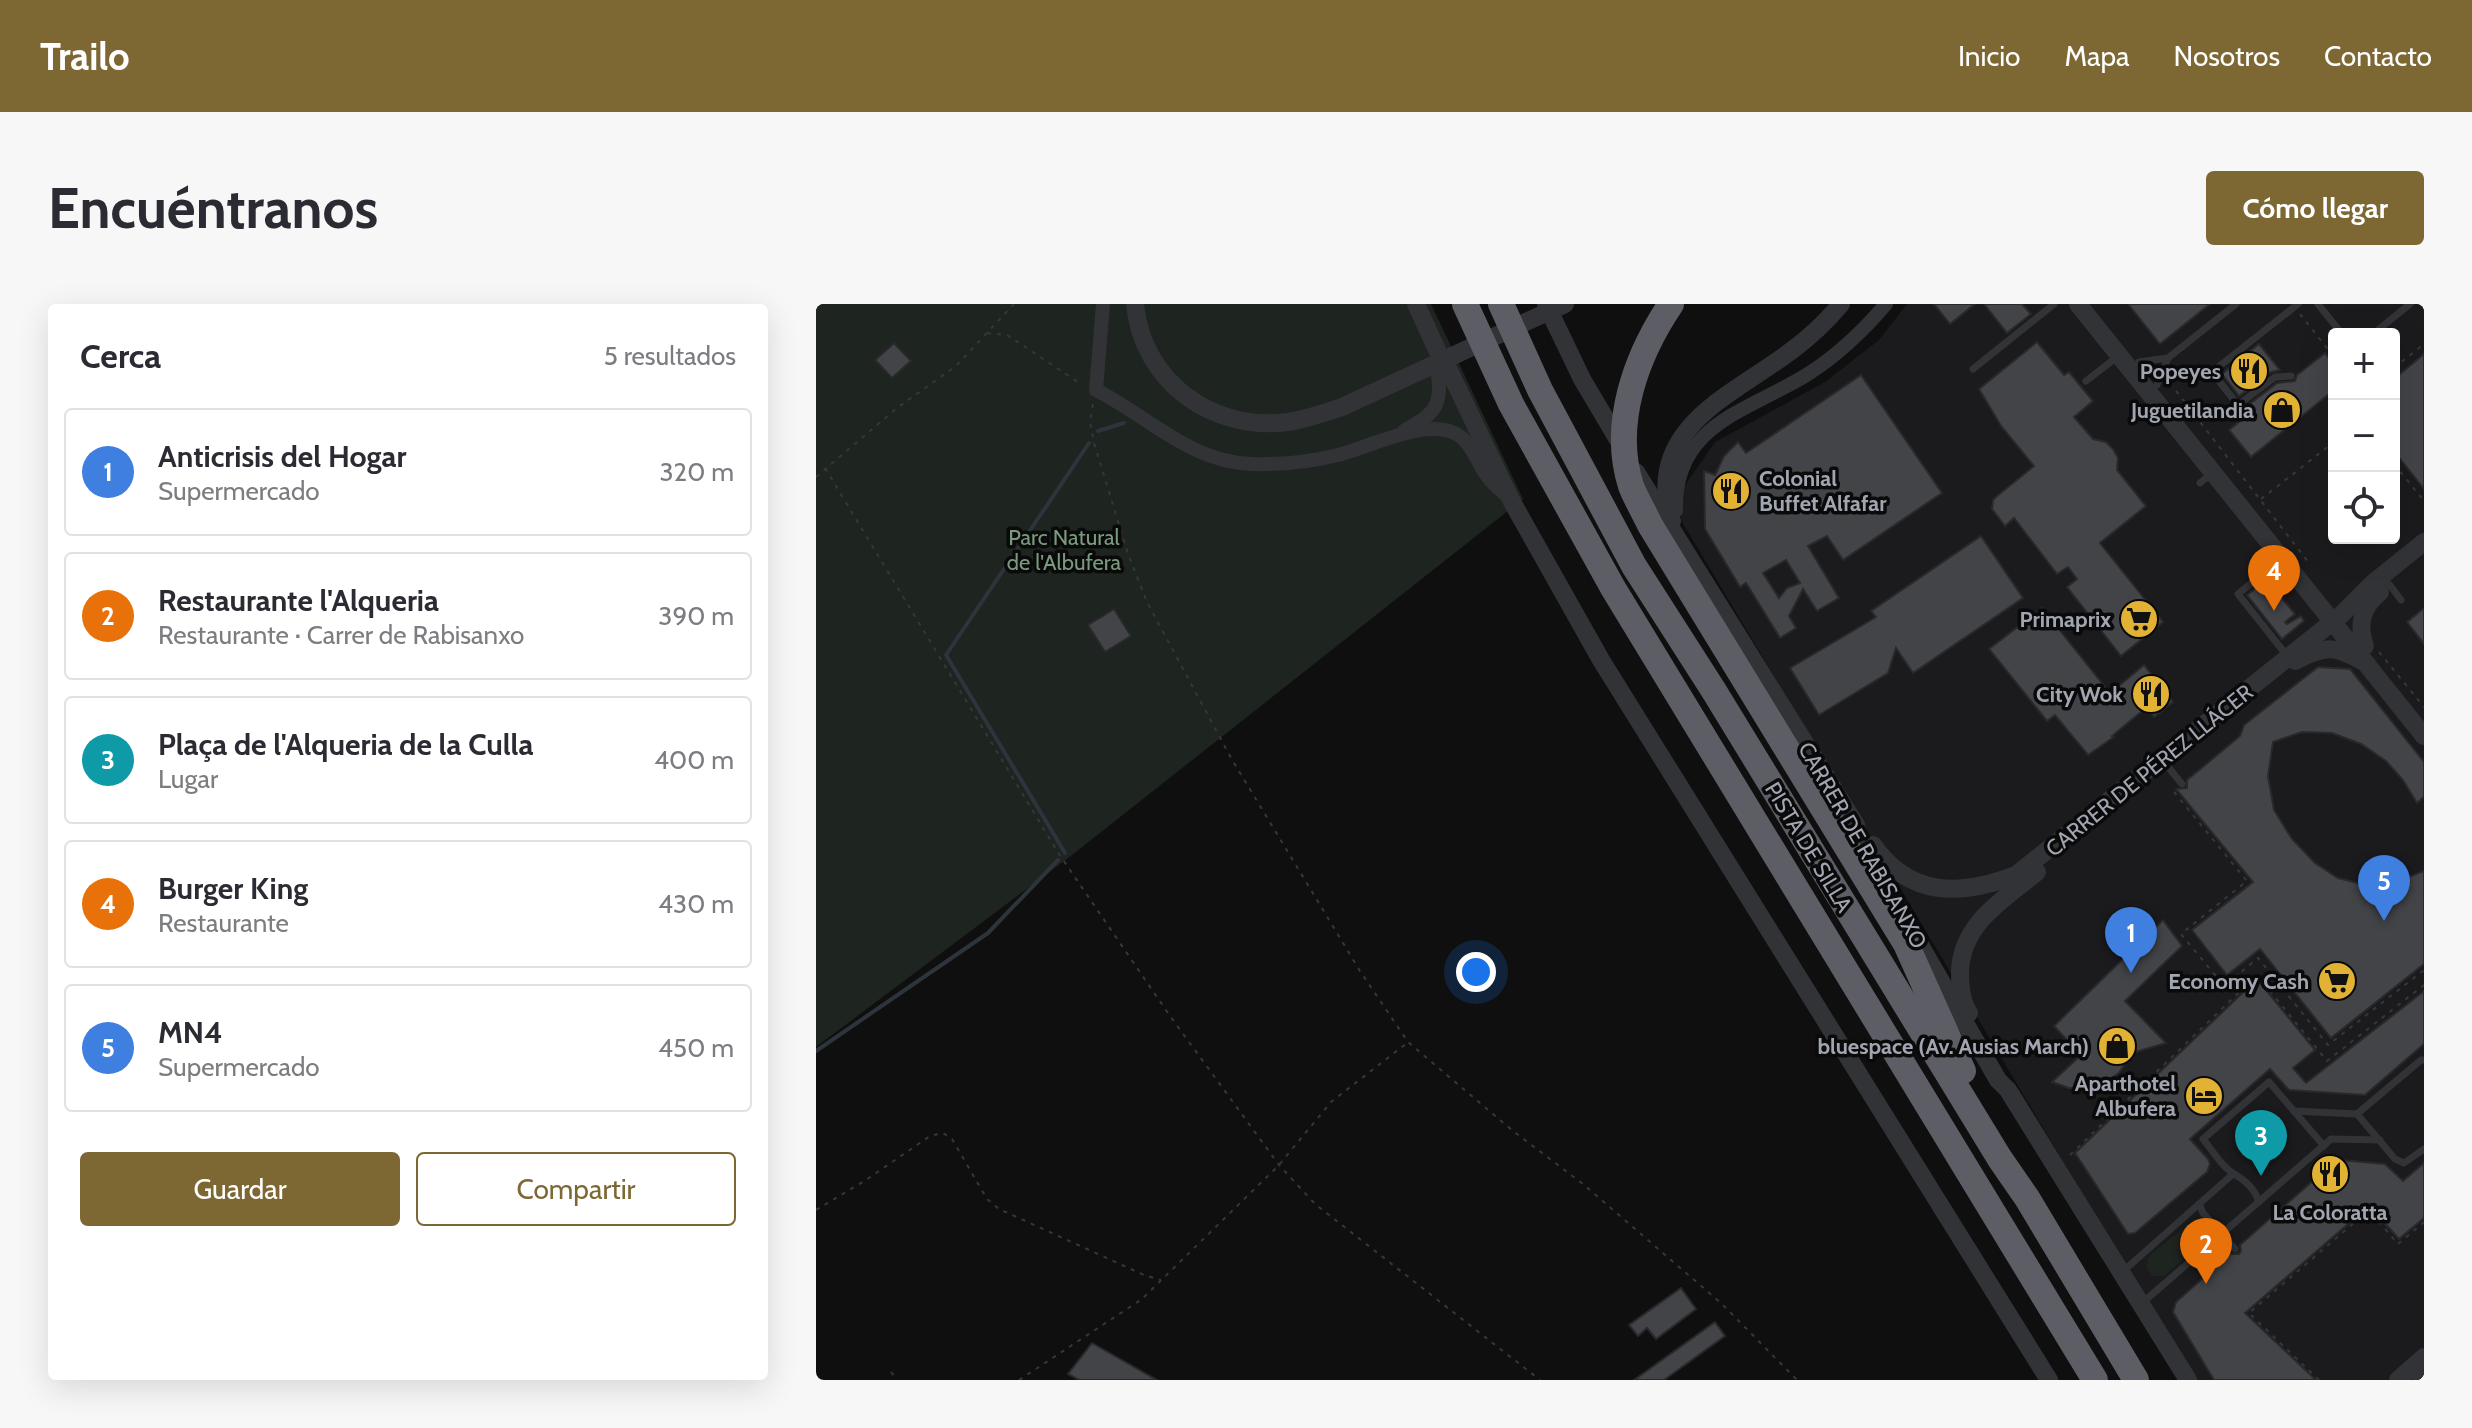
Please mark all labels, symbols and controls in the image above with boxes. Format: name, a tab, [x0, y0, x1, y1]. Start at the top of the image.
text: Trailo	[40, 33, 130, 80]
text: Inicio	[1958, 39, 2021, 73]
text: Mapa	[2065, 39, 2130, 73]
text: Nosotros	[2174, 39, 2280, 73]
text: Contacto	[2324, 39, 2432, 73]
button: Cómo llegar	[2206, 171, 2424, 245]
text: Encuéntranos	[48, 174, 378, 242]
map controls	[2328, 328, 2400, 544]
button: +	[2328, 328, 2400, 400]
text: Cerca	[80, 335, 161, 377]
text: 5 resultados	[604, 340, 736, 372]
restaurant icon: Popeyes	[2228, 350, 2270, 392]
place label: Popeyes	[2140, 358, 2221, 385]
shop icon: Juguetilandia	[2261, 389, 2303, 431]
place label: Juguetilandia	[2130, 397, 2254, 424]
button: −	[2328, 400, 2400, 472]
text: Anticrisis del Hogar	[158, 438, 406, 475]
text: 1	[103, 456, 113, 488]
text: 320 m	[660, 456, 734, 488]
place label: Colonial Buffet Alfafar	[1759, 465, 1887, 517]
restaurant icon: Colonial Buffet Alfafar	[1710, 470, 1752, 512]
button: locate	[2328, 472, 2400, 544]
text: Supermercado	[158, 475, 320, 507]
park label: Parc Natural de l'Albufera	[1007, 524, 1122, 576]
pin: 4	[2248, 545, 2300, 611]
text: Restaurante l'Alqueria	[158, 582, 439, 619]
supermarket icon: Primaprix	[2118, 598, 2160, 640]
text: 2	[101, 600, 115, 632]
text: 390 m	[658, 600, 734, 632]
place label: Primaprix	[2020, 606, 2111, 633]
text: Restaurante · Carrer de Rabisanxo	[158, 619, 524, 651]
restaurant icon: City Wok	[2130, 673, 2172, 715]
street label: CARRER DE PÉREZ LLÁCER	[2040, 678, 2258, 862]
place label: City Wok	[2036, 681, 2123, 708]
text: Plaça de l'Alqueria de la Culla	[158, 726, 533, 763]
street label: CARRER DE RABISANXO	[1792, 737, 1933, 953]
text: 3	[101, 744, 115, 776]
text: 400 m	[654, 744, 734, 776]
text: Lugar	[158, 763, 218, 795]
street label: PISTA DE SILLA	[1759, 777, 1858, 918]
pin: 5	[2358, 855, 2410, 921]
text: Burger King	[158, 870, 308, 907]
text: 4	[100, 888, 116, 920]
text: 430 m	[658, 888, 734, 920]
text: Restaurante	[158, 907, 289, 939]
pin: 1	[2105, 907, 2157, 973]
your location	[1456, 952, 1496, 992]
supermarket icon: Economy Cash	[2316, 960, 2358, 1002]
place label: Economy Cash	[2168, 968, 2309, 995]
text: MN4	[158, 1014, 223, 1051]
shop icon: bluespace (Av. Ausias March)	[2096, 1025, 2138, 1067]
text: 5	[101, 1032, 115, 1064]
text: 450 m	[658, 1032, 734, 1064]
place label: bluespace (Av. Ausias March)	[1817, 1033, 2089, 1060]
text: Supermercado	[158, 1051, 320, 1083]
place label: Aparthotel Albufera	[2075, 1070, 2176, 1122]
hotel icon: Aparthotel Albufera	[2183, 1075, 2225, 1117]
pin: 3	[2235, 1110, 2287, 1176]
button: Guardar	[80, 1152, 400, 1226]
button: Compartir	[416, 1152, 736, 1226]
restaurant icon: La Coloratta	[2309, 1153, 2351, 1195]
place label: La Coloratta	[2273, 1199, 2387, 1226]
pin: 2	[2180, 1218, 2232, 1284]

